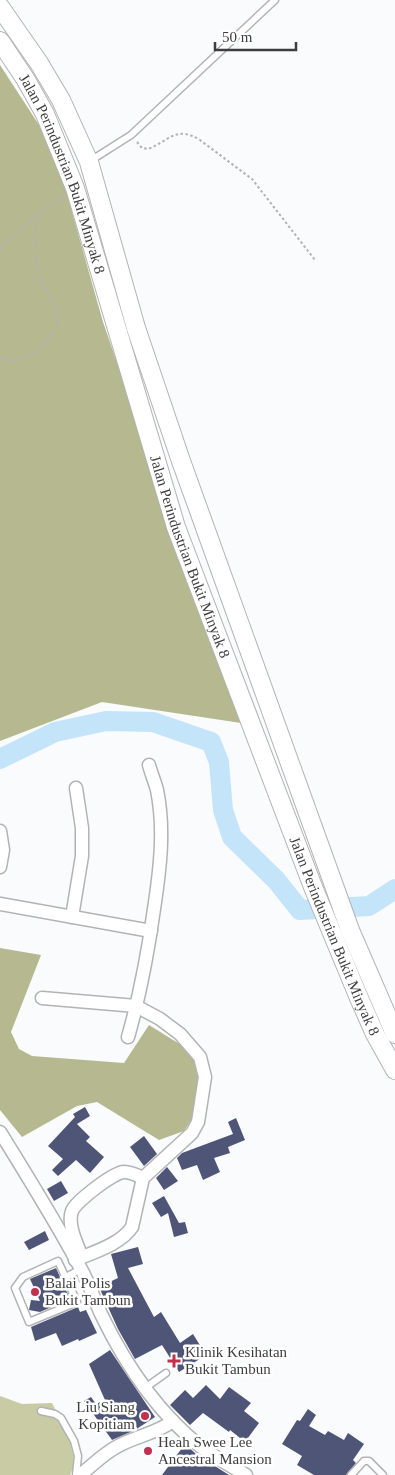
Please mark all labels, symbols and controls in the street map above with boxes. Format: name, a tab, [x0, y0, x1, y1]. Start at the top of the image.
scale bar	[215, 20, 296, 52]
text: 50 m	[222, 29, 253, 45]
street label: Jalan Perindustrian Bukit Minyak 8	[16, 71, 108, 276]
street label: Jalan Perindustrian Bukit Minyak 8	[147, 454, 233, 660]
street label: Jalan Perindustrian Bukit Minyak 8	[287, 834, 383, 1038]
place label: Balai Polis Bukit Tambun	[45, 1275, 131, 1308]
marker: Balai Polis Bukit Tambun	[29, 1286, 41, 1298]
place label: Klinik Kesihatan Bukit Tambun	[185, 1344, 288, 1377]
marker: Klinik Kesihatan Bukit Tambun	[167, 1354, 181, 1368]
place label: Liu Siang Kopitiam	[76, 1399, 135, 1432]
marker: Liu Siang Kopitiam	[139, 1410, 151, 1422]
place label: Heah Swee Lee Ancestral Mansion	[158, 1434, 272, 1467]
marker: Heah Swee Lee Ancestral Mansion	[142, 1445, 154, 1457]

